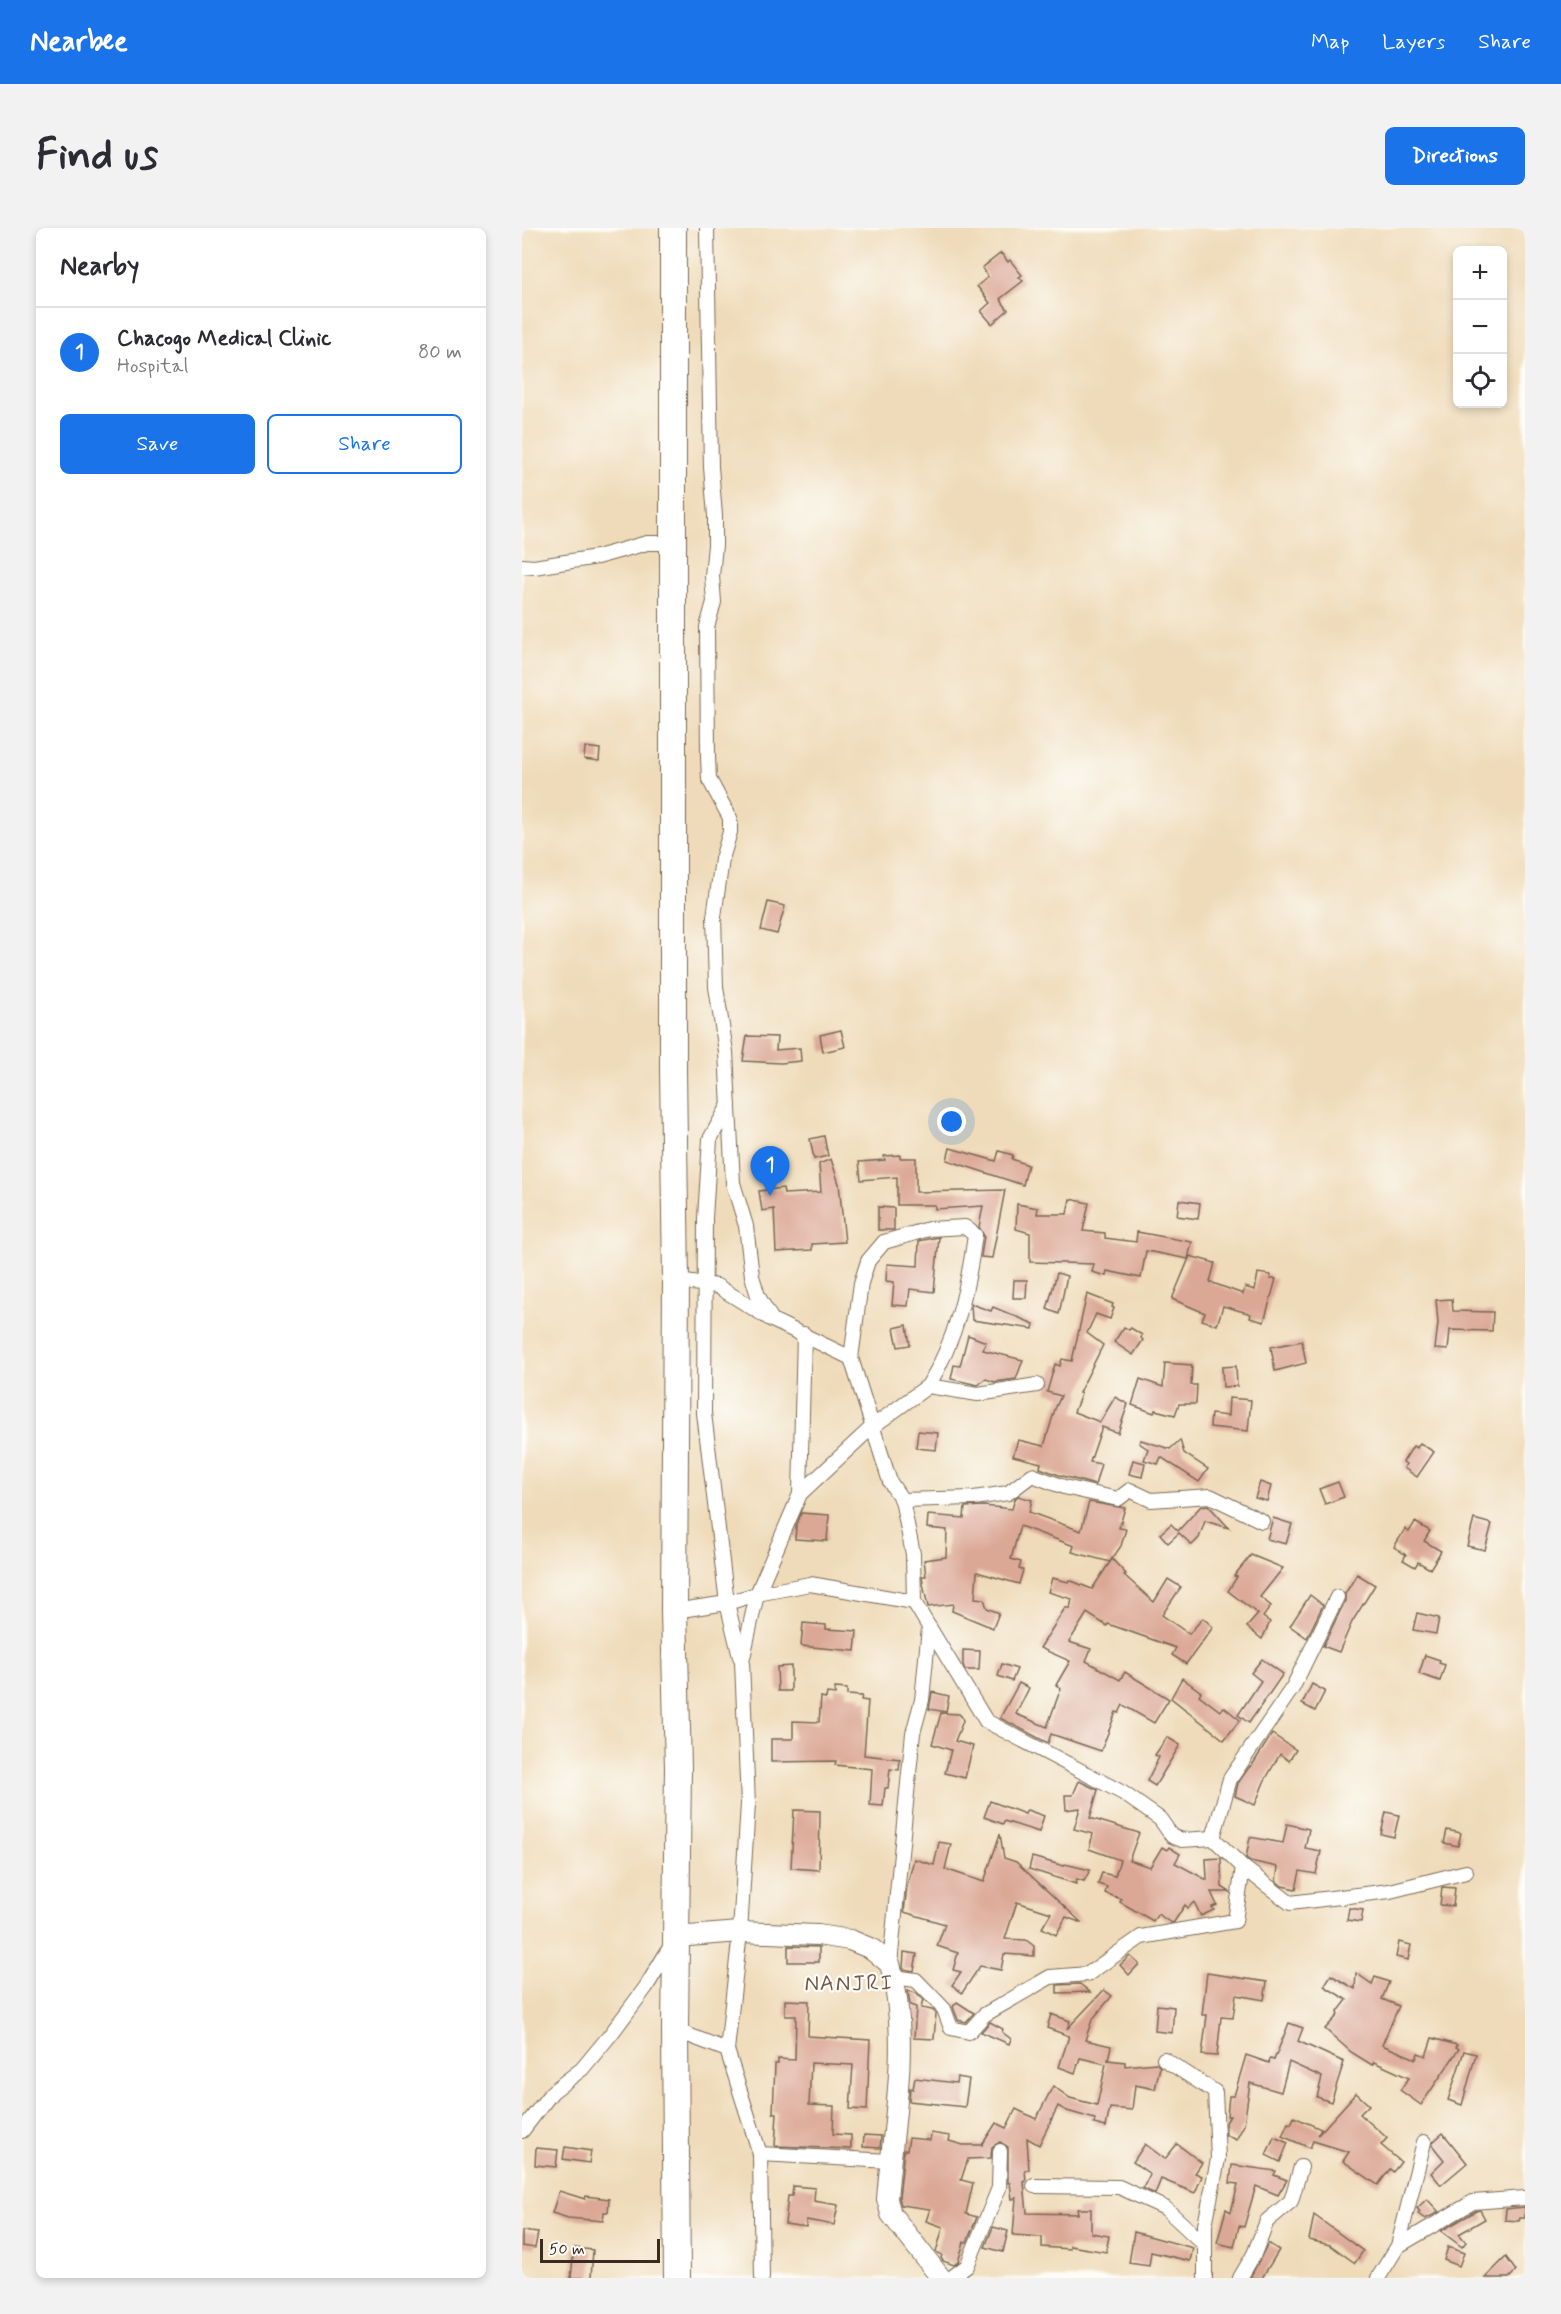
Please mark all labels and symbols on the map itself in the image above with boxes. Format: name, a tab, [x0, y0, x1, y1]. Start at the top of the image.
your location	[937, 1107, 966, 1136]
pin: 1	[750, 1146, 790, 1196]
district label: NANJRI	[804, 1970, 894, 1998]
scale bar	[540, 2236, 660, 2264]

